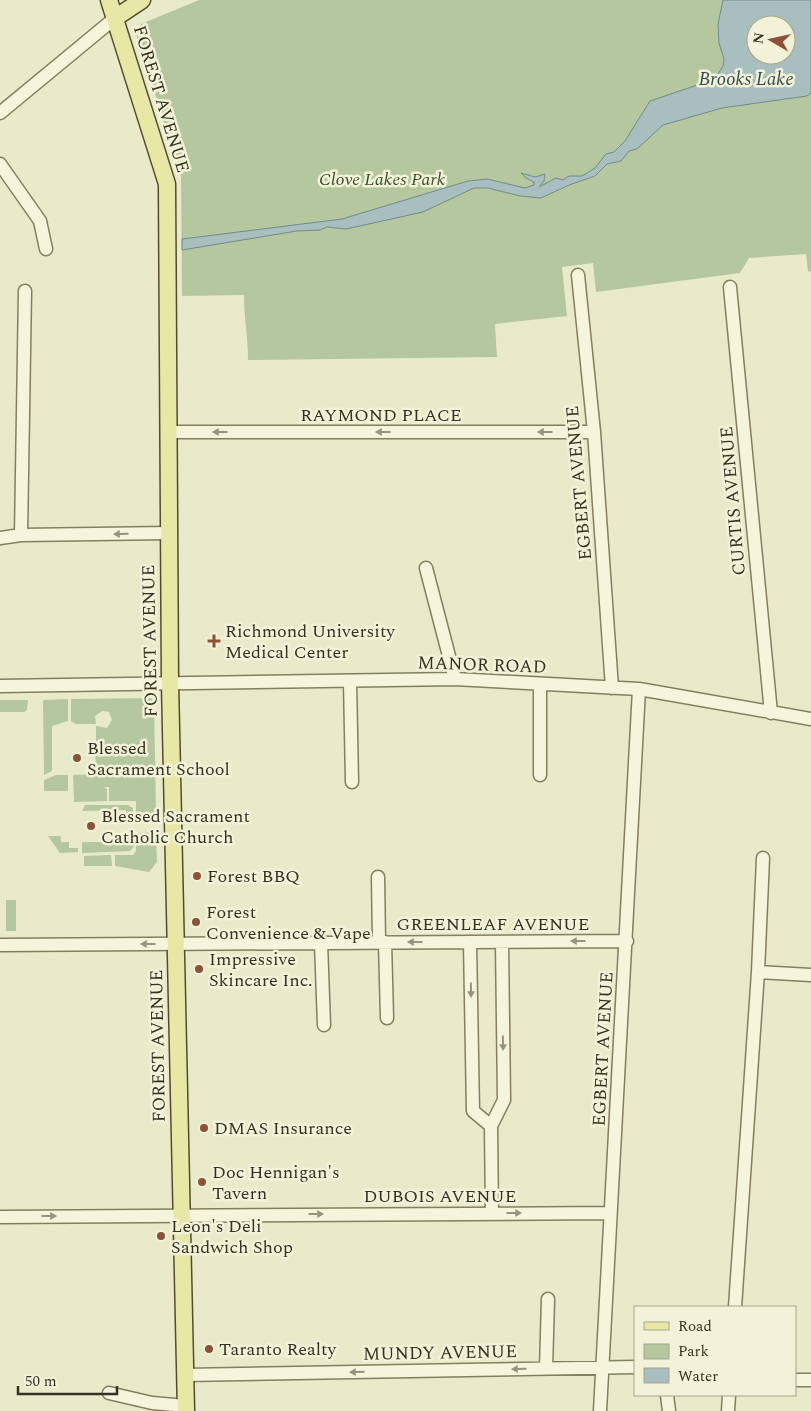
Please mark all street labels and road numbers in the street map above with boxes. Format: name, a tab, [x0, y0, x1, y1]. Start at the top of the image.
street label: FOREST AVENUE	[126, 22, 196, 176]
street label: RAYMOND PLACE	[300, 402, 462, 429]
street label: EGBERT AVENUE	[559, 405, 599, 561]
street label: CURTIS AVENUE	[713, 425, 753, 577]
street label: FOREST AVENUE	[135, 564, 165, 718]
street label: MANOR ROAD	[417, 649, 547, 681]
street label: GREENLEAF AVENUE	[397, 911, 589, 938]
street label: FOREST AVENUE	[143, 969, 173, 1123]
street label: EGBERT AVENUE	[585, 971, 621, 1127]
street label: DUBOIS AVENUE	[363, 1183, 517, 1210]
street label: MUNDY AVENUE	[363, 1338, 517, 1368]

